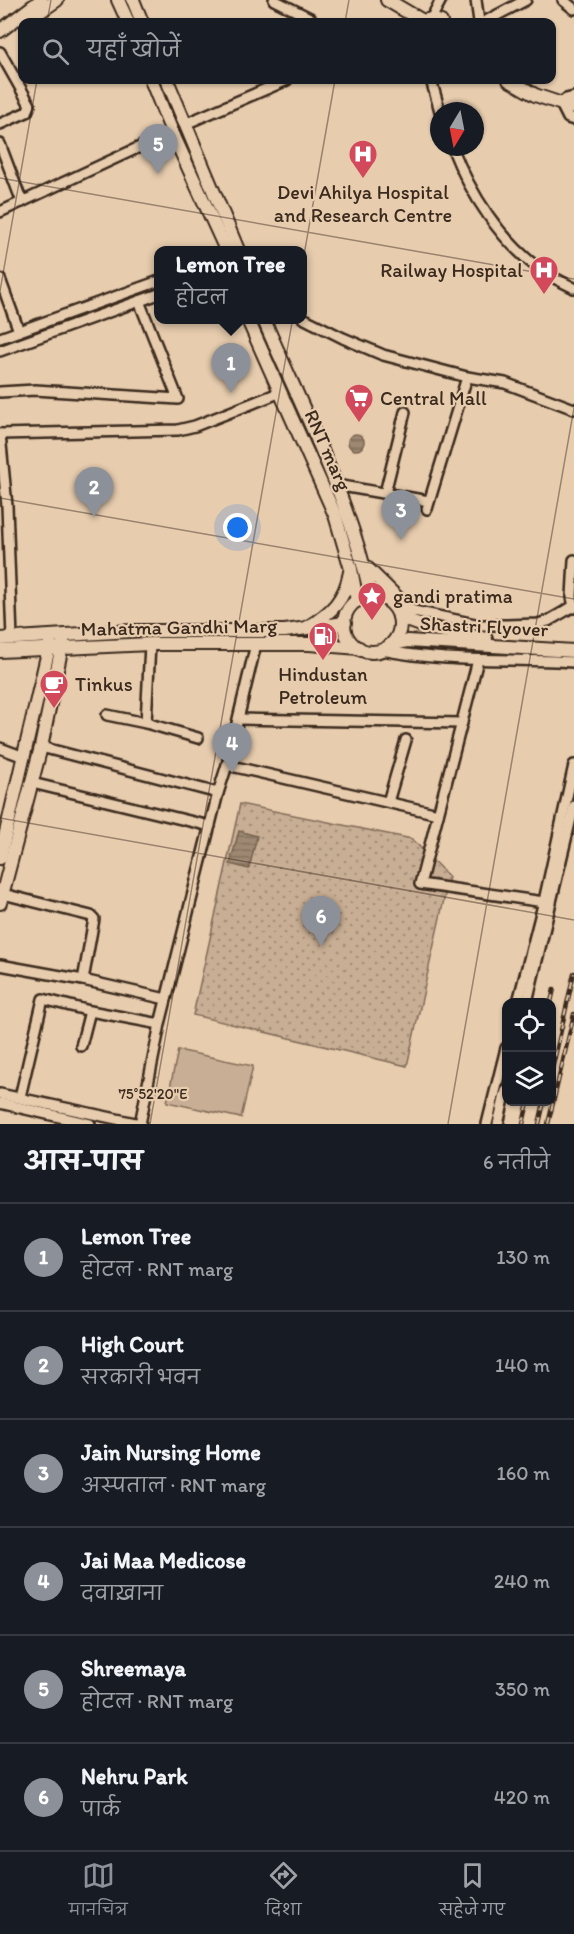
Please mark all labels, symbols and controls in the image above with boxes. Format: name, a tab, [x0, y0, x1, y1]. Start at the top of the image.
search box	[18, 18, 556, 84]
icon: search	[39, 35, 72, 68]
text: यहाँ खोजें	[87, 36, 181, 63]
north arrow	[430, 102, 484, 156]
pin: 5	[138, 124, 178, 174]
hospital icon: Devi Ahilya Hospital and Research Centre	[347, 138, 379, 180]
place label: Devi Ahilya Hospital and Research Centre	[274, 180, 452, 227]
popup	[154, 246, 307, 324]
text: Lemon Tree	[175, 251, 286, 278]
hospital icon: Railway Hospital	[528, 254, 560, 296]
place label: Railway Hospital	[380, 258, 523, 282]
text: होटल	[175, 285, 227, 309]
pin: 1	[212, 344, 250, 393]
supermarket icon: Central Mall	[343, 382, 375, 424]
place label: Central Mall	[380, 386, 487, 410]
street label: RNT marg	[299, 406, 357, 495]
pin: 2	[74, 468, 113, 517]
pin: 3	[382, 490, 420, 540]
your location	[223, 513, 252, 542]
place icon: gandi pratima	[356, 580, 388, 622]
place label: gandi pratima	[393, 584, 513, 608]
street label: Shastri Flyover	[419, 611, 549, 641]
street label: Mahatma Gandhi Marg	[80, 613, 278, 641]
fuel station icon: Hindustan Petroleum	[307, 620, 339, 662]
place label: Hindustan Petroleum	[278, 662, 368, 709]
cafe icon: Tinkus	[38, 668, 70, 710]
place label: Tinkus	[75, 672, 133, 696]
pin: 4	[212, 724, 252, 773]
pin: 6	[302, 896, 340, 946]
map controls	[502, 998, 556, 1106]
button: locate	[502, 998, 556, 1052]
button: layers	[502, 1052, 556, 1106]
text: 75°52'20"E	[118, 1085, 188, 1103]
text: आस-पास	[24, 1145, 143, 1177]
text: 6 नतीजे	[483, 1150, 550, 1174]
text: Lemon Tree	[81, 1223, 191, 1250]
text: 1	[39, 1245, 48, 1269]
text: 130 m	[496, 1245, 550, 1269]
text: होटल · RNT marg	[81, 1257, 233, 1281]
text: High Court	[81, 1331, 184, 1358]
text: 2	[38, 1353, 49, 1377]
text: 140 m	[495, 1353, 550, 1377]
text: सरकारी भवन	[81, 1365, 200, 1389]
text: Jain Nursing Home	[81, 1439, 261, 1466]
text: 3	[38, 1461, 49, 1485]
text: 160 m	[497, 1461, 550, 1485]
text: अस्पताल · RNT marg	[81, 1473, 266, 1497]
text: Jai Maa Medicose	[81, 1547, 246, 1574]
text: 4	[37, 1569, 50, 1593]
text: 240 m	[494, 1569, 550, 1593]
text: दवाख़ाना	[81, 1581, 163, 1605]
text: Shreemaya	[81, 1655, 186, 1682]
text: 5	[38, 1677, 49, 1701]
text: 350 m	[495, 1677, 550, 1701]
text: होटल · RNT marg	[81, 1689, 233, 1713]
text: Nehru Park	[81, 1763, 188, 1790]
text: 6	[38, 1785, 49, 1809]
text: 420 m	[494, 1785, 550, 1809]
text: पार्क	[81, 1797, 120, 1821]
tab: मानचित्र	[69, 1859, 128, 1927]
tab: दिशा	[265, 1859, 302, 1927]
tab: सहेजे गए	[439, 1859, 505, 1927]

